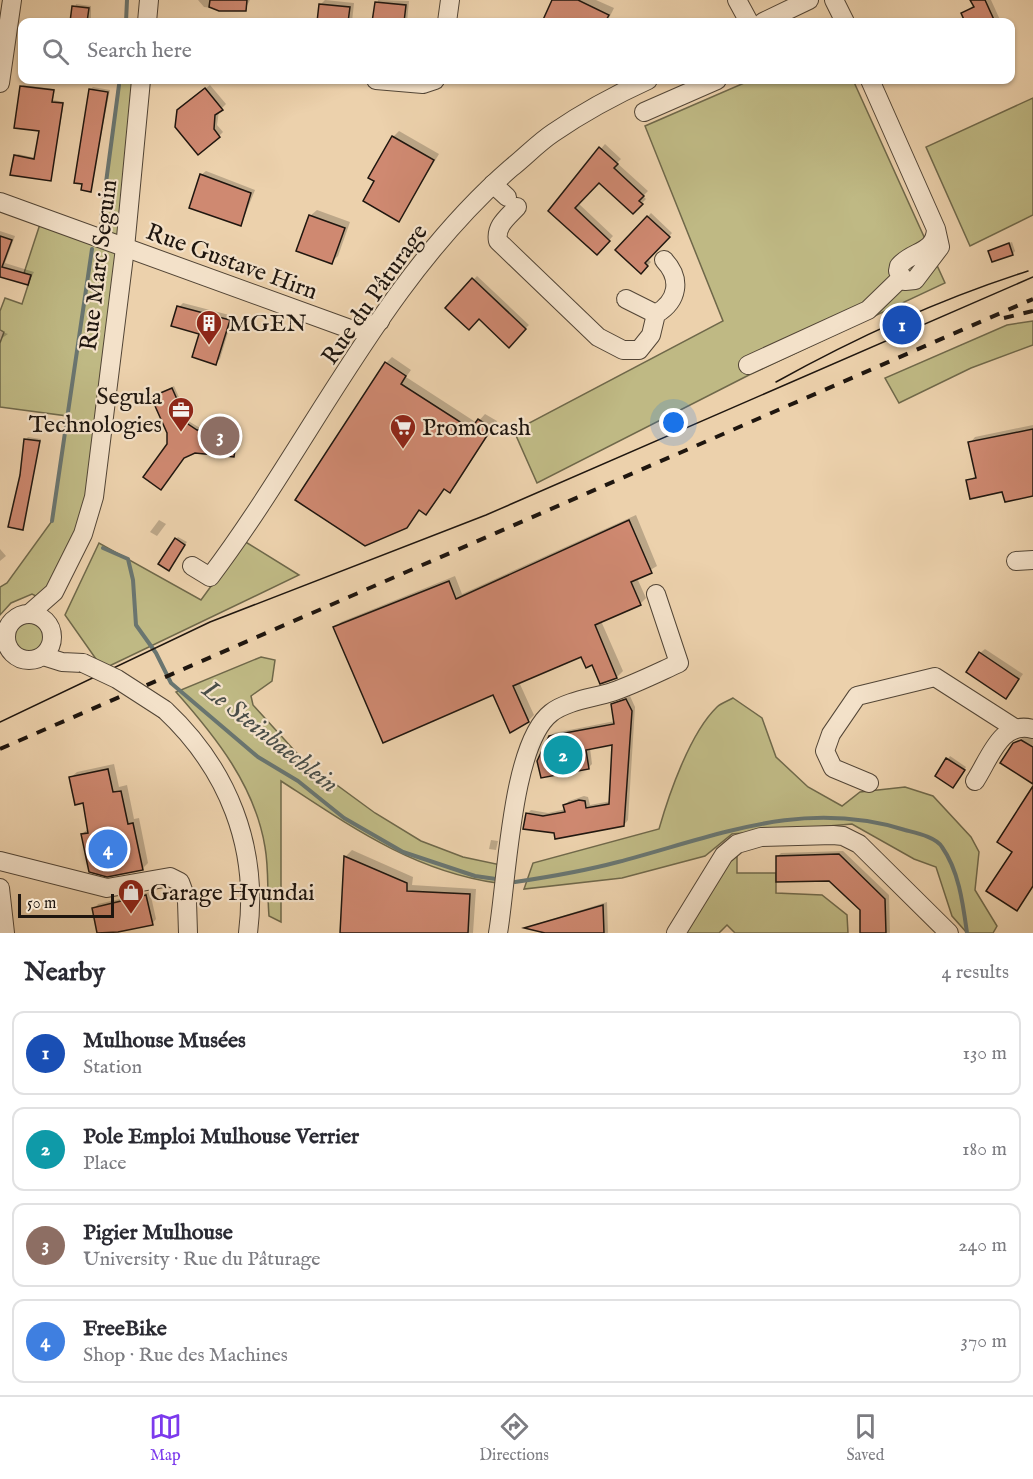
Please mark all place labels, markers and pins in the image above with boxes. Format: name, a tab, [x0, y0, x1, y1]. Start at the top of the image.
pin: 1	[882, 302, 922, 348]
building icon: MGEN	[194, 308, 224, 346]
place label: MGEN	[228, 309, 307, 340]
place label: Segula Technologies	[29, 382, 163, 441]
office icon: Segula Technologies	[166, 395, 196, 433]
supermarket icon: Promocash	[388, 412, 418, 450]
place label: Promocash	[422, 413, 531, 444]
pin: 3	[200, 414, 240, 458]
pin: 2	[544, 732, 582, 777]
pin: 4	[88, 826, 128, 872]
shop icon: Garage Hyundai	[116, 877, 146, 915]
place label: Garage Hyundai	[150, 878, 315, 909]

